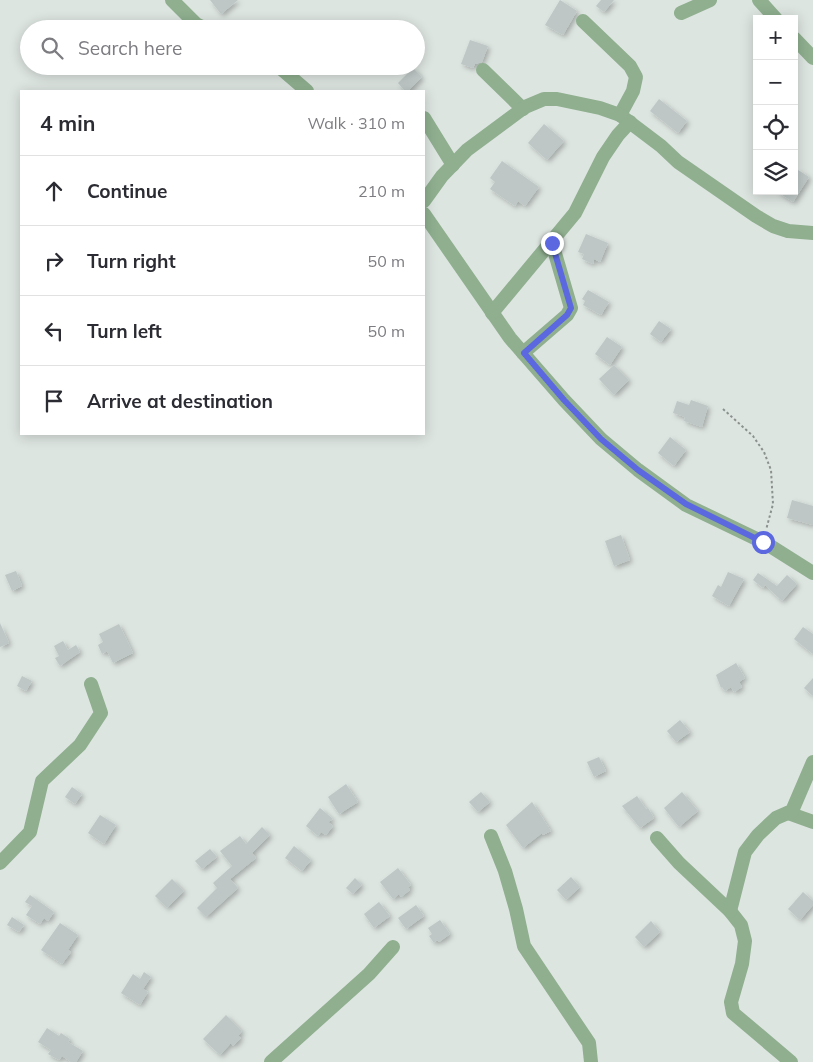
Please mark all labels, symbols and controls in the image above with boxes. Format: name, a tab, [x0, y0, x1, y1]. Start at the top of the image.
map controls	[753, 15, 798, 195]
button: +	[753, 15, 798, 60]
search box	[20, 20, 425, 75]
icon: search	[38, 34, 66, 62]
text: Search here	[78, 36, 182, 60]
button: −	[753, 60, 798, 105]
button: locate	[753, 105, 798, 150]
text: 4 min	[40, 110, 95, 136]
text: Walk · 310 m	[307, 113, 405, 133]
button: layers	[753, 150, 798, 195]
icon: ahead	[40, 177, 68, 205]
text: Continue	[87, 179, 167, 203]
text: 210 m	[358, 181, 405, 201]
route end	[541, 232, 564, 255]
icon: right	[40, 247, 68, 275]
text: Turn right	[87, 249, 176, 273]
text: 50 m	[368, 251, 405, 271]
icon: left	[40, 317, 68, 345]
text: Turn left	[87, 319, 162, 343]
text: 50 m	[368, 321, 405, 341]
icon: arrive	[40, 387, 68, 415]
text: Arrive at destination	[87, 389, 273, 413]
route start	[752, 531, 775, 554]

